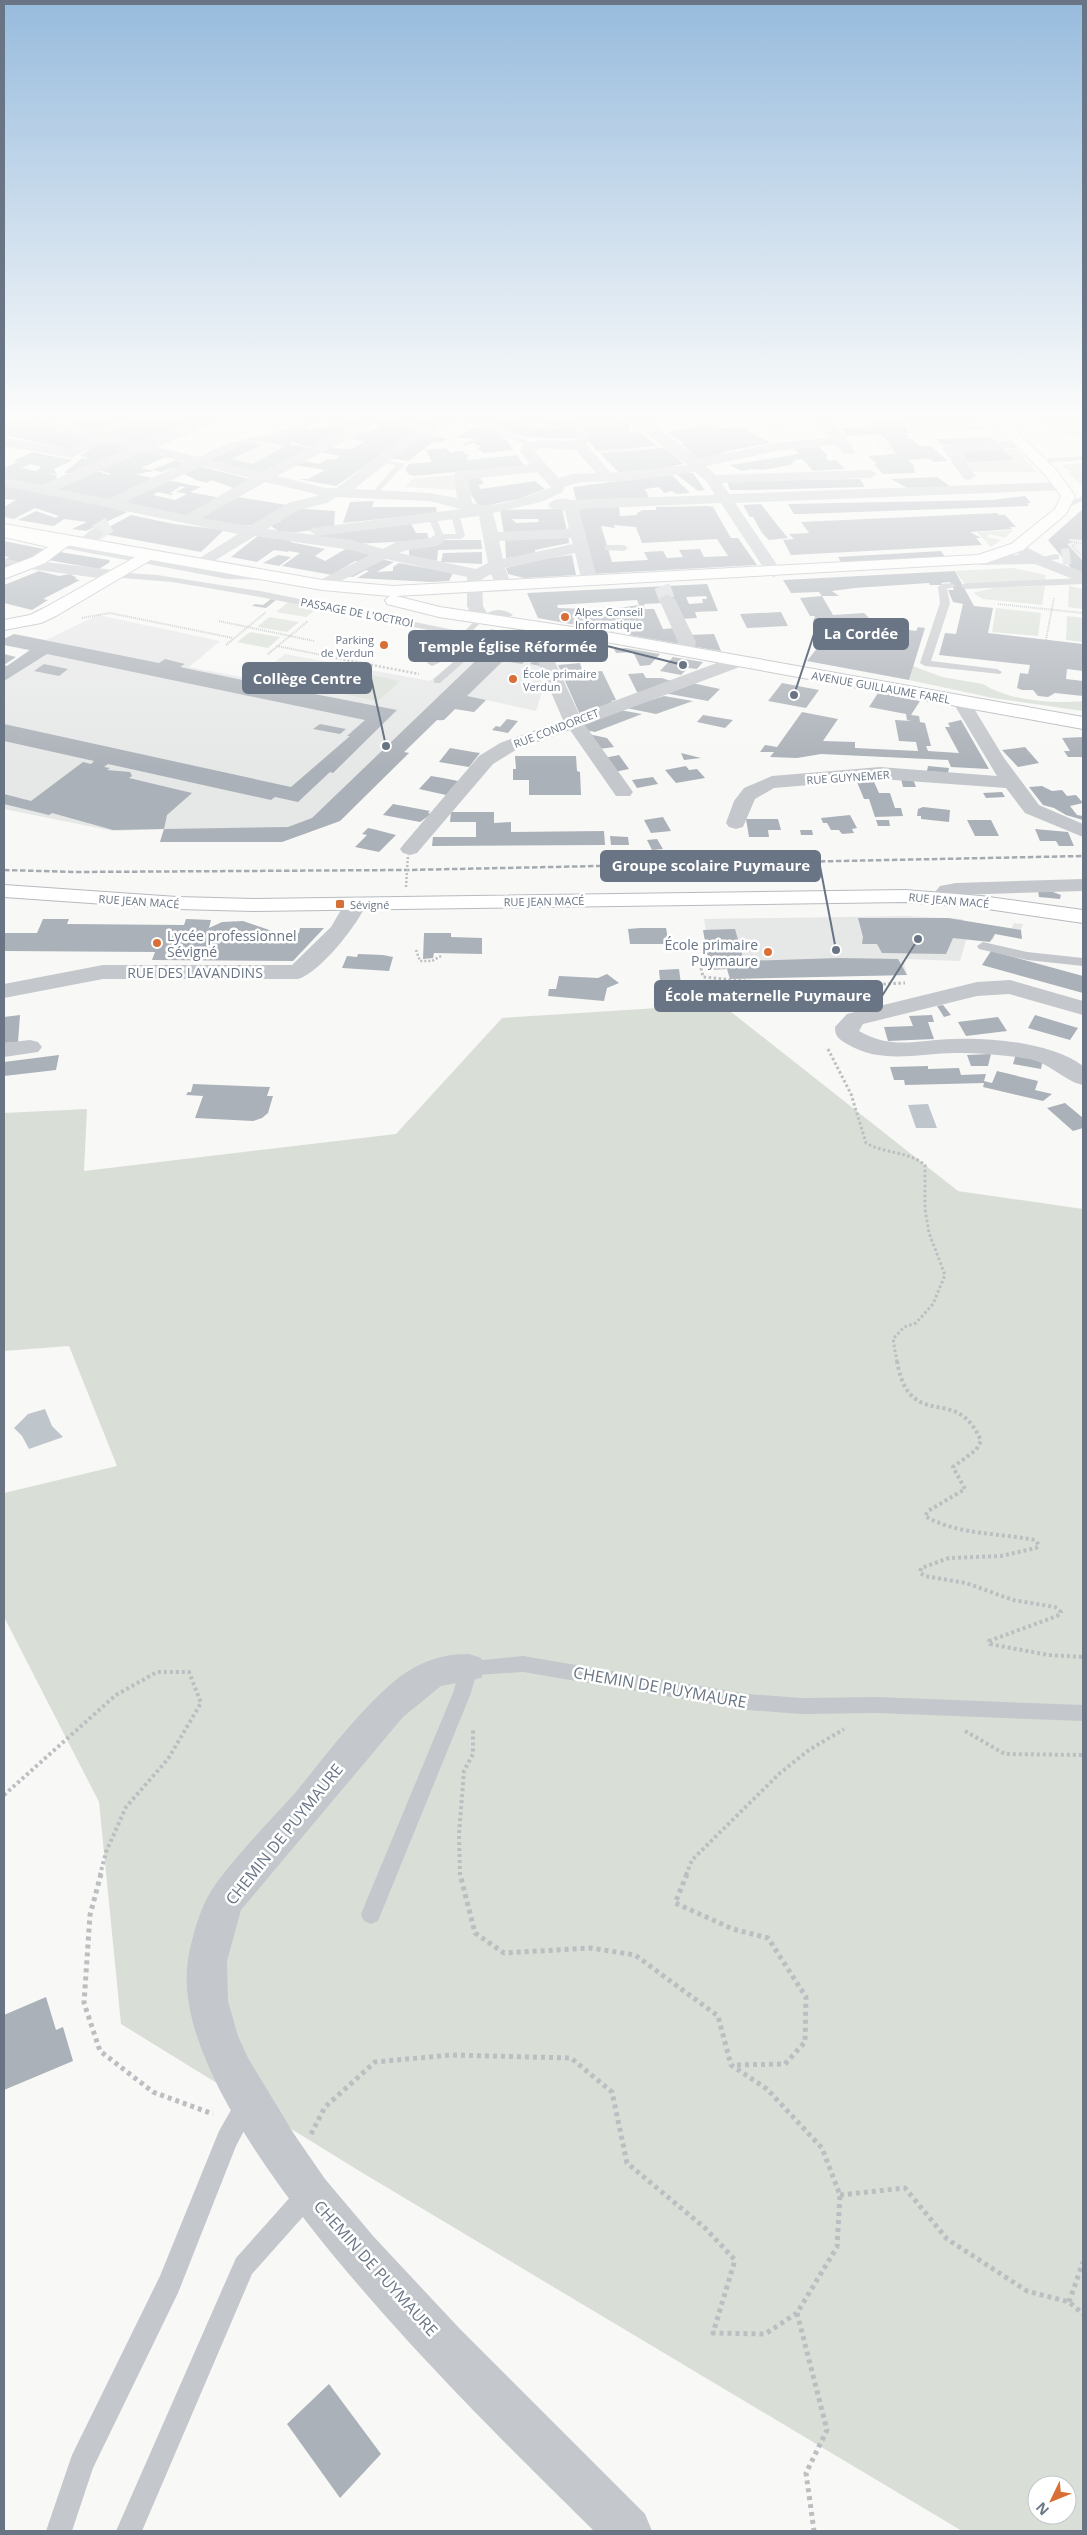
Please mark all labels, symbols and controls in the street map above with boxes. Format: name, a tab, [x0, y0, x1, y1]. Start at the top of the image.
street label: PASSAGE DE L'OCTROI	[299, 594, 415, 630]
place label: Alpes Conseil Informatique	[575, 604, 643, 632]
marker: Alpes Conseil Informatique	[559, 611, 571, 623]
callout: La Cordée	[814, 619, 908, 649]
text: La Cordée	[824, 623, 898, 643]
callout: Temple Église Réformée	[409, 631, 607, 661]
place label: Parking de Verdun	[321, 632, 374, 660]
text: Temple Église Réformée	[419, 636, 597, 656]
marker: Parking de Verdun	[378, 639, 390, 651]
callout: Collège Centre	[243, 663, 371, 693]
place label: École primaire Verdun	[523, 666, 597, 694]
street label: AVENUE GUILLAUME FAREL	[810, 667, 952, 707]
text: Collège Centre	[253, 668, 361, 688]
marker: École primaire Verdun	[507, 673, 519, 685]
street label: RUE CONDORCET	[511, 705, 601, 751]
street label: RUE GUYNEMER	[806, 767, 890, 787]
callout: Groupe scolaire Puymaure	[601, 851, 820, 881]
text: Groupe scolaire Puymaure	[612, 855, 810, 875]
street label: RUE JEAN MACÉ	[908, 889, 990, 911]
street label: RUE JEAN MACÉ	[98, 891, 180, 911]
street label: RUE JEAN MACÉ	[503, 893, 585, 909]
place label: Sévigné	[350, 897, 389, 912]
marker: Sévigné	[334, 898, 346, 910]
place label: Lycée professionnel Sévigné	[167, 926, 297, 961]
place label: École primaire Puymaure	[664, 935, 758, 970]
marker: Lycée professionnel Sévigné	[151, 937, 163, 949]
marker: École primaire Puymaure	[762, 946, 774, 958]
street label: RUE DES LAVANDINS	[127, 963, 263, 982]
callout: École maternelle Puymaure	[655, 981, 882, 1011]
text: École maternelle Puymaure	[665, 985, 871, 1005]
street label: CHEMIN DE PUYMAURE	[572, 1661, 748, 1713]
street label: CHEMIN DE PUYMAURE	[220, 1759, 348, 1909]
street label: CHEMIN DE PUYMAURE	[309, 2195, 443, 2341]
north arrow	[1027, 2475, 1077, 2525]
text: N	[1031, 2499, 1053, 2520]

